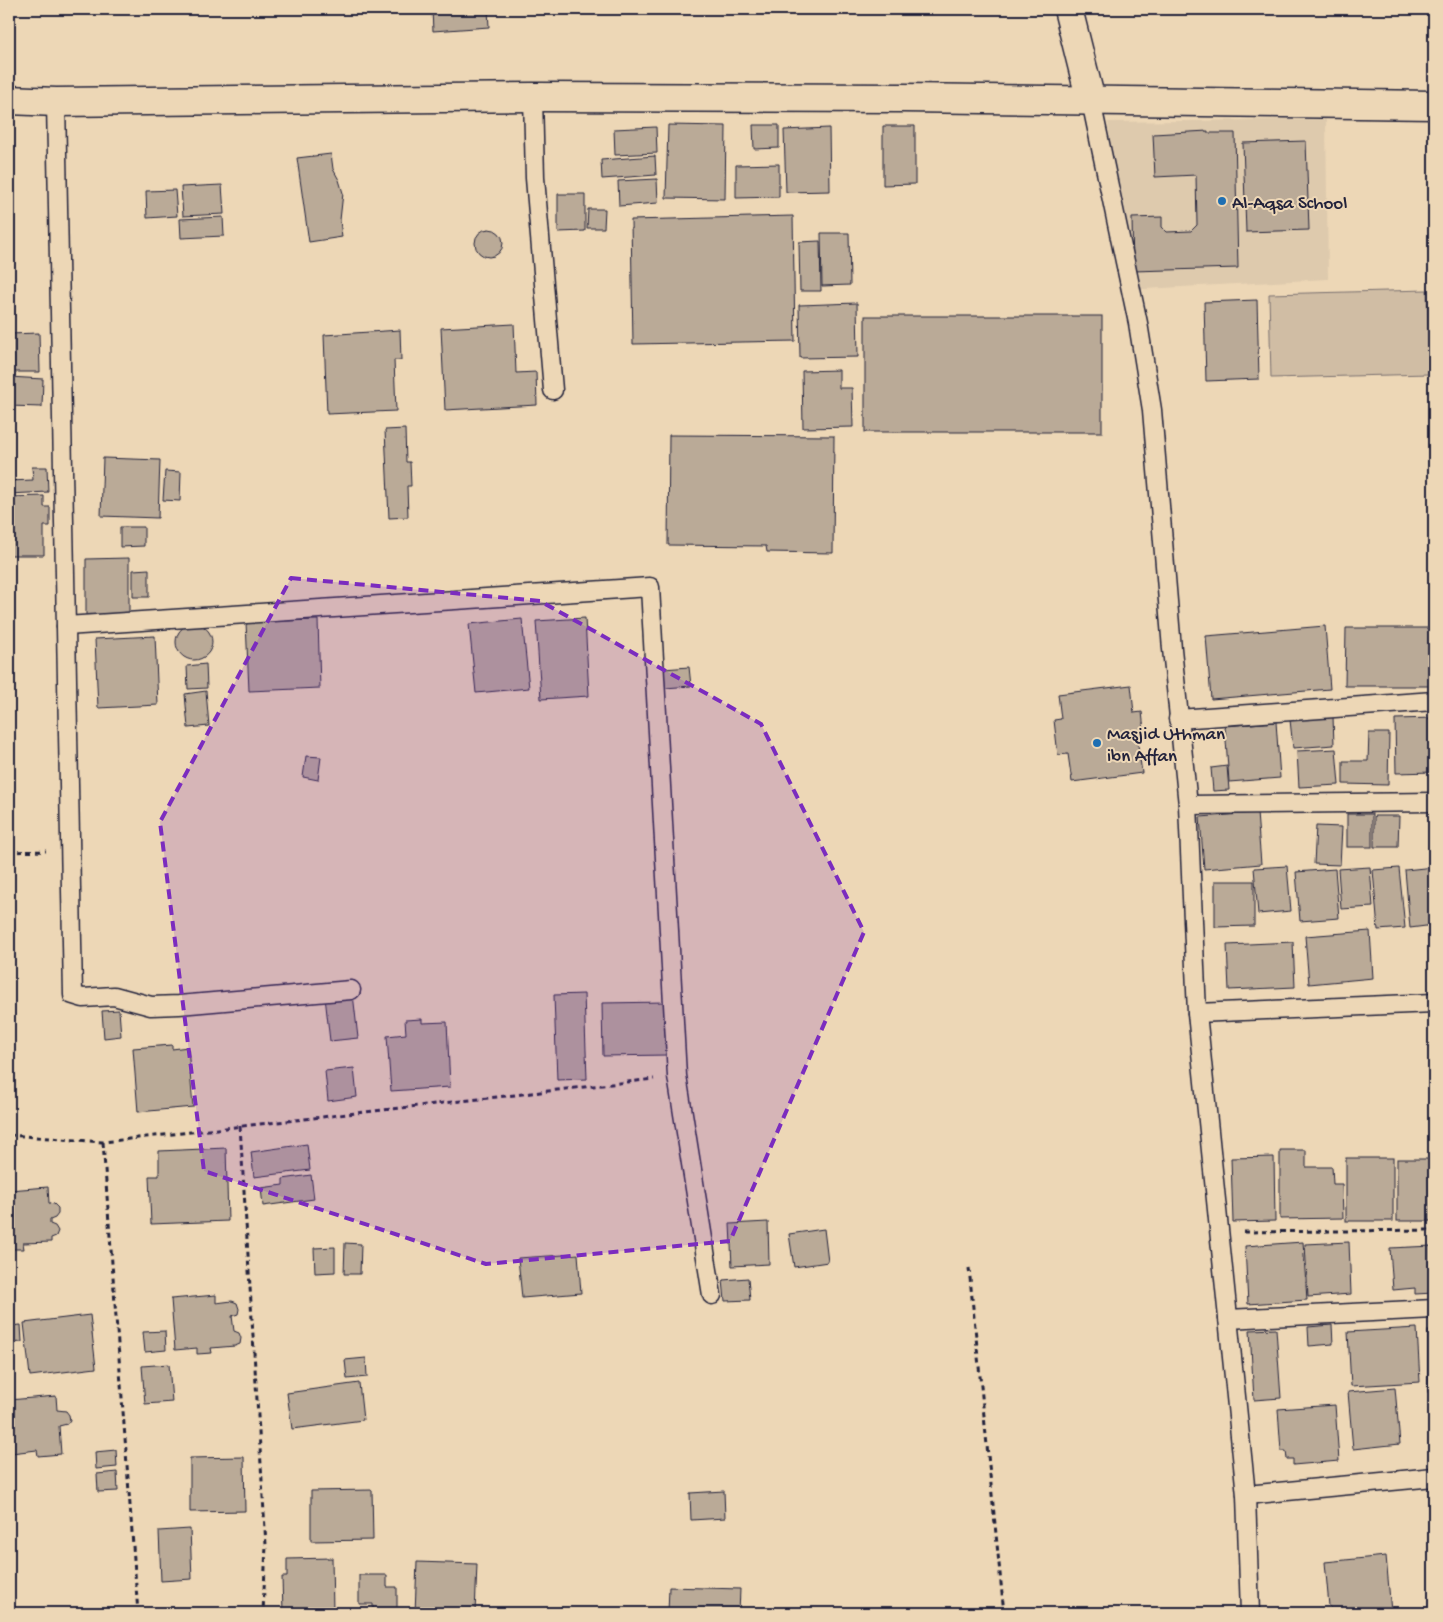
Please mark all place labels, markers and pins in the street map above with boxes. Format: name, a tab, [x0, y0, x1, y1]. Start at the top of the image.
place label: Al-Aqsa School	[1232, 193, 1347, 216]
marker: Al-Aqsa School	[1216, 195, 1228, 207]
place label: Masjid Uthman ibn Affan	[1107, 724, 1225, 769]
marker: Masjid Uthman ibn Affan	[1091, 737, 1103, 749]

